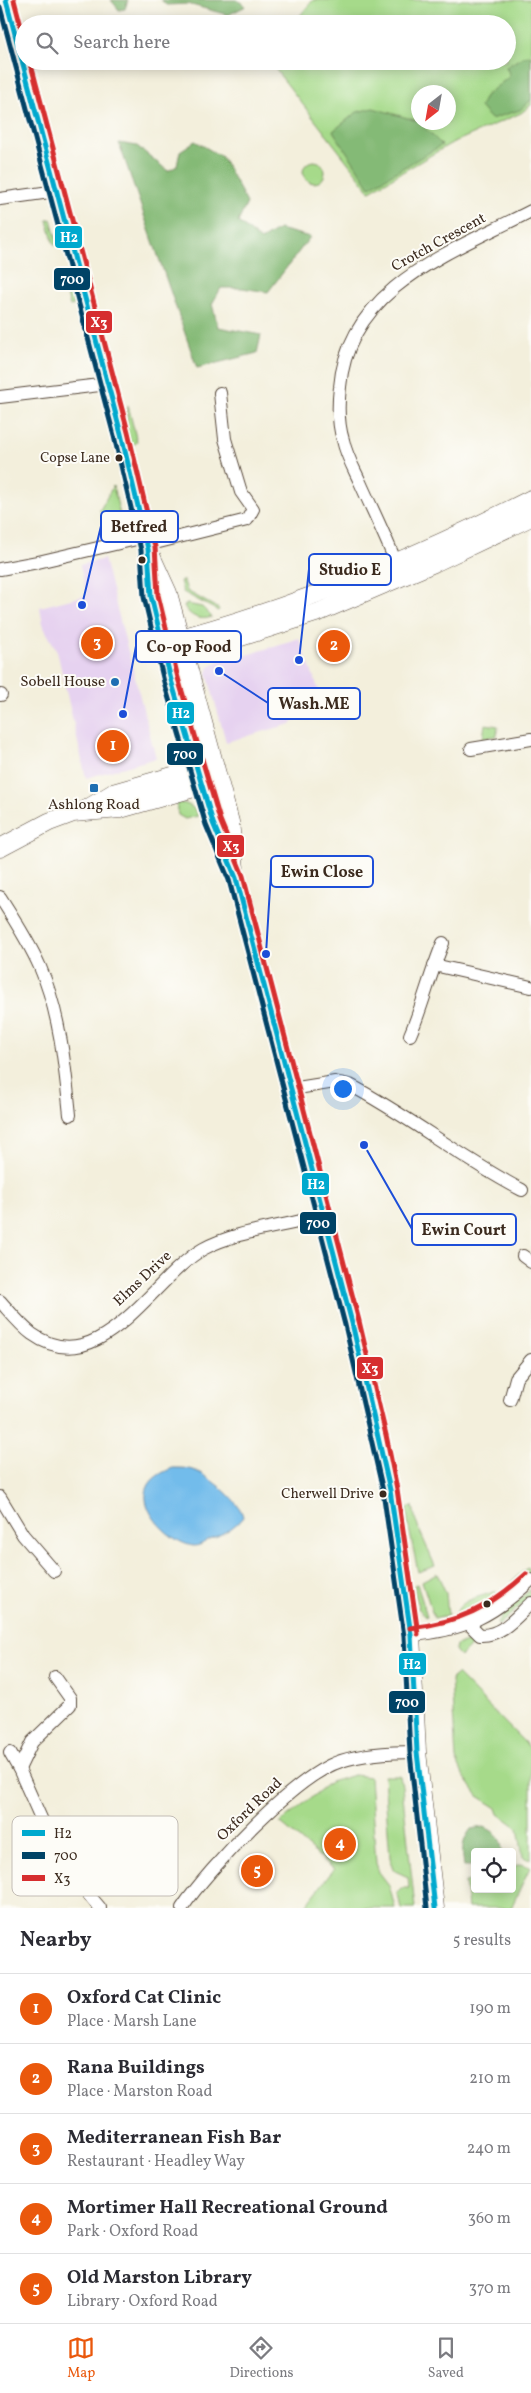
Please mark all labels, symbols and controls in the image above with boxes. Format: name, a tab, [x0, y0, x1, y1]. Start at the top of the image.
search box	[15, 15, 516, 70]
icon: search	[33, 29, 61, 57]
text: Search here	[73, 30, 170, 56]
north arrow	[411, 85, 456, 130]
street label: Crotch Crescent	[388, 208, 490, 278]
line badge: H2	[54, 225, 83, 249]
text: H2	[60, 229, 78, 248]
line badge: 700	[53, 267, 91, 291]
text: 700	[60, 271, 84, 290]
line badge: X3	[85, 310, 113, 334]
text: X3	[91, 314, 107, 333]
place label: Copse Lane	[40, 449, 110, 468]
marker: Copse Lane	[114, 453, 124, 463]
callout: Betfred	[101, 511, 178, 542]
text: Betfred	[111, 517, 168, 539]
callout: Studio E	[309, 554, 391, 585]
unlabelled marker	[137, 555, 147, 565]
text: Studio E	[319, 560, 381, 582]
pin: 3	[81, 624, 113, 662]
pin: 2	[318, 627, 350, 665]
callout: Co-op Food	[136, 631, 241, 662]
text: Co-op Food	[146, 637, 232, 659]
place label: Sobell House	[20, 672, 105, 693]
marker: Sobell House	[109, 676, 121, 688]
callout: Wash.ME	[268, 688, 360, 719]
text: Wash.ME	[278, 694, 350, 716]
line badge: H2	[166, 701, 195, 725]
text: H2	[172, 705, 190, 724]
pin: 1	[97, 727, 129, 765]
line badge: 700	[166, 742, 204, 766]
text: 700	[173, 746, 197, 765]
marker: Ashlong Road	[88, 782, 100, 794]
place label: Ashlong Road	[48, 795, 140, 816]
line badge: X3	[216, 834, 245, 858]
text: X3	[223, 838, 239, 857]
callout: Ewin Close	[271, 856, 373, 887]
text: Ewin Close	[281, 862, 363, 884]
your location	[330, 1076, 356, 1102]
line badge: H2	[301, 1172, 330, 1196]
text: H2	[307, 1176, 325, 1195]
line badge: 700	[299, 1211, 337, 1235]
callout: Ewin Court	[412, 1214, 516, 1245]
text: 700	[306, 1215, 330, 1234]
text: Ewin Court	[422, 1220, 506, 1242]
street label: Elms Drive	[109, 1246, 177, 1312]
line badge: X3	[356, 1356, 384, 1380]
text: X3	[362, 1360, 378, 1379]
place label: Cherwell Drive	[281, 1485, 374, 1504]
marker: Cherwell Drive	[378, 1489, 388, 1499]
unlabelled marker	[482, 1599, 492, 1609]
line badge: H2	[398, 1652, 427, 1676]
text: H2	[403, 1656, 421, 1675]
line badge: 700	[388, 1690, 426, 1714]
text: 700	[395, 1694, 419, 1713]
street label: Oxford Road	[213, 1773, 287, 1847]
legend	[12, 1816, 178, 1896]
text: H2	[54, 1825, 72, 1844]
pin: 4	[324, 1825, 356, 1863]
text: 700	[54, 1847, 77, 1866]
map controls	[471, 1848, 516, 1893]
button: locate	[471, 1848, 516, 1893]
pin: 5	[241, 1852, 273, 1890]
text: X3	[54, 1870, 71, 1889]
text: Nearby	[20, 1926, 91, 1955]
text: 5 results	[453, 1930, 511, 1952]
text: Oxford Cat Clinic	[67, 1985, 221, 2011]
text: 1	[33, 1998, 39, 2020]
text: 190 m	[469, 1998, 511, 2020]
text: Place · Marsh Lane	[67, 2011, 197, 2033]
text: Rana Buildings	[67, 2055, 205, 2081]
text: 2	[32, 2068, 40, 2090]
text: 210 m	[469, 2068, 511, 2090]
text: Place · Marston Road	[67, 2081, 213, 2103]
text: Mediterranean Fish Bar	[67, 2125, 281, 2151]
text: 3	[32, 2138, 40, 2160]
text: 240 m	[467, 2138, 511, 2160]
text: Restaurant · Headley Way	[67, 2151, 245, 2173]
text: Mortimer Hall Recreational Ground	[67, 2195, 388, 2221]
text: 4	[31, 2208, 41, 2230]
text: 360 m	[468, 2208, 511, 2230]
text: Park · Oxford Road	[67, 2221, 198, 2243]
text: Old Marston Library	[67, 2265, 252, 2291]
text: 5	[32, 2278, 40, 2300]
text: 370 m	[469, 2278, 511, 2300]
text: Library · Oxford Road	[67, 2291, 218, 2313]
tab: Map	[67, 2334, 95, 2383]
tab: Directions	[229, 2334, 294, 2383]
tab: Saved	[428, 2334, 464, 2383]

